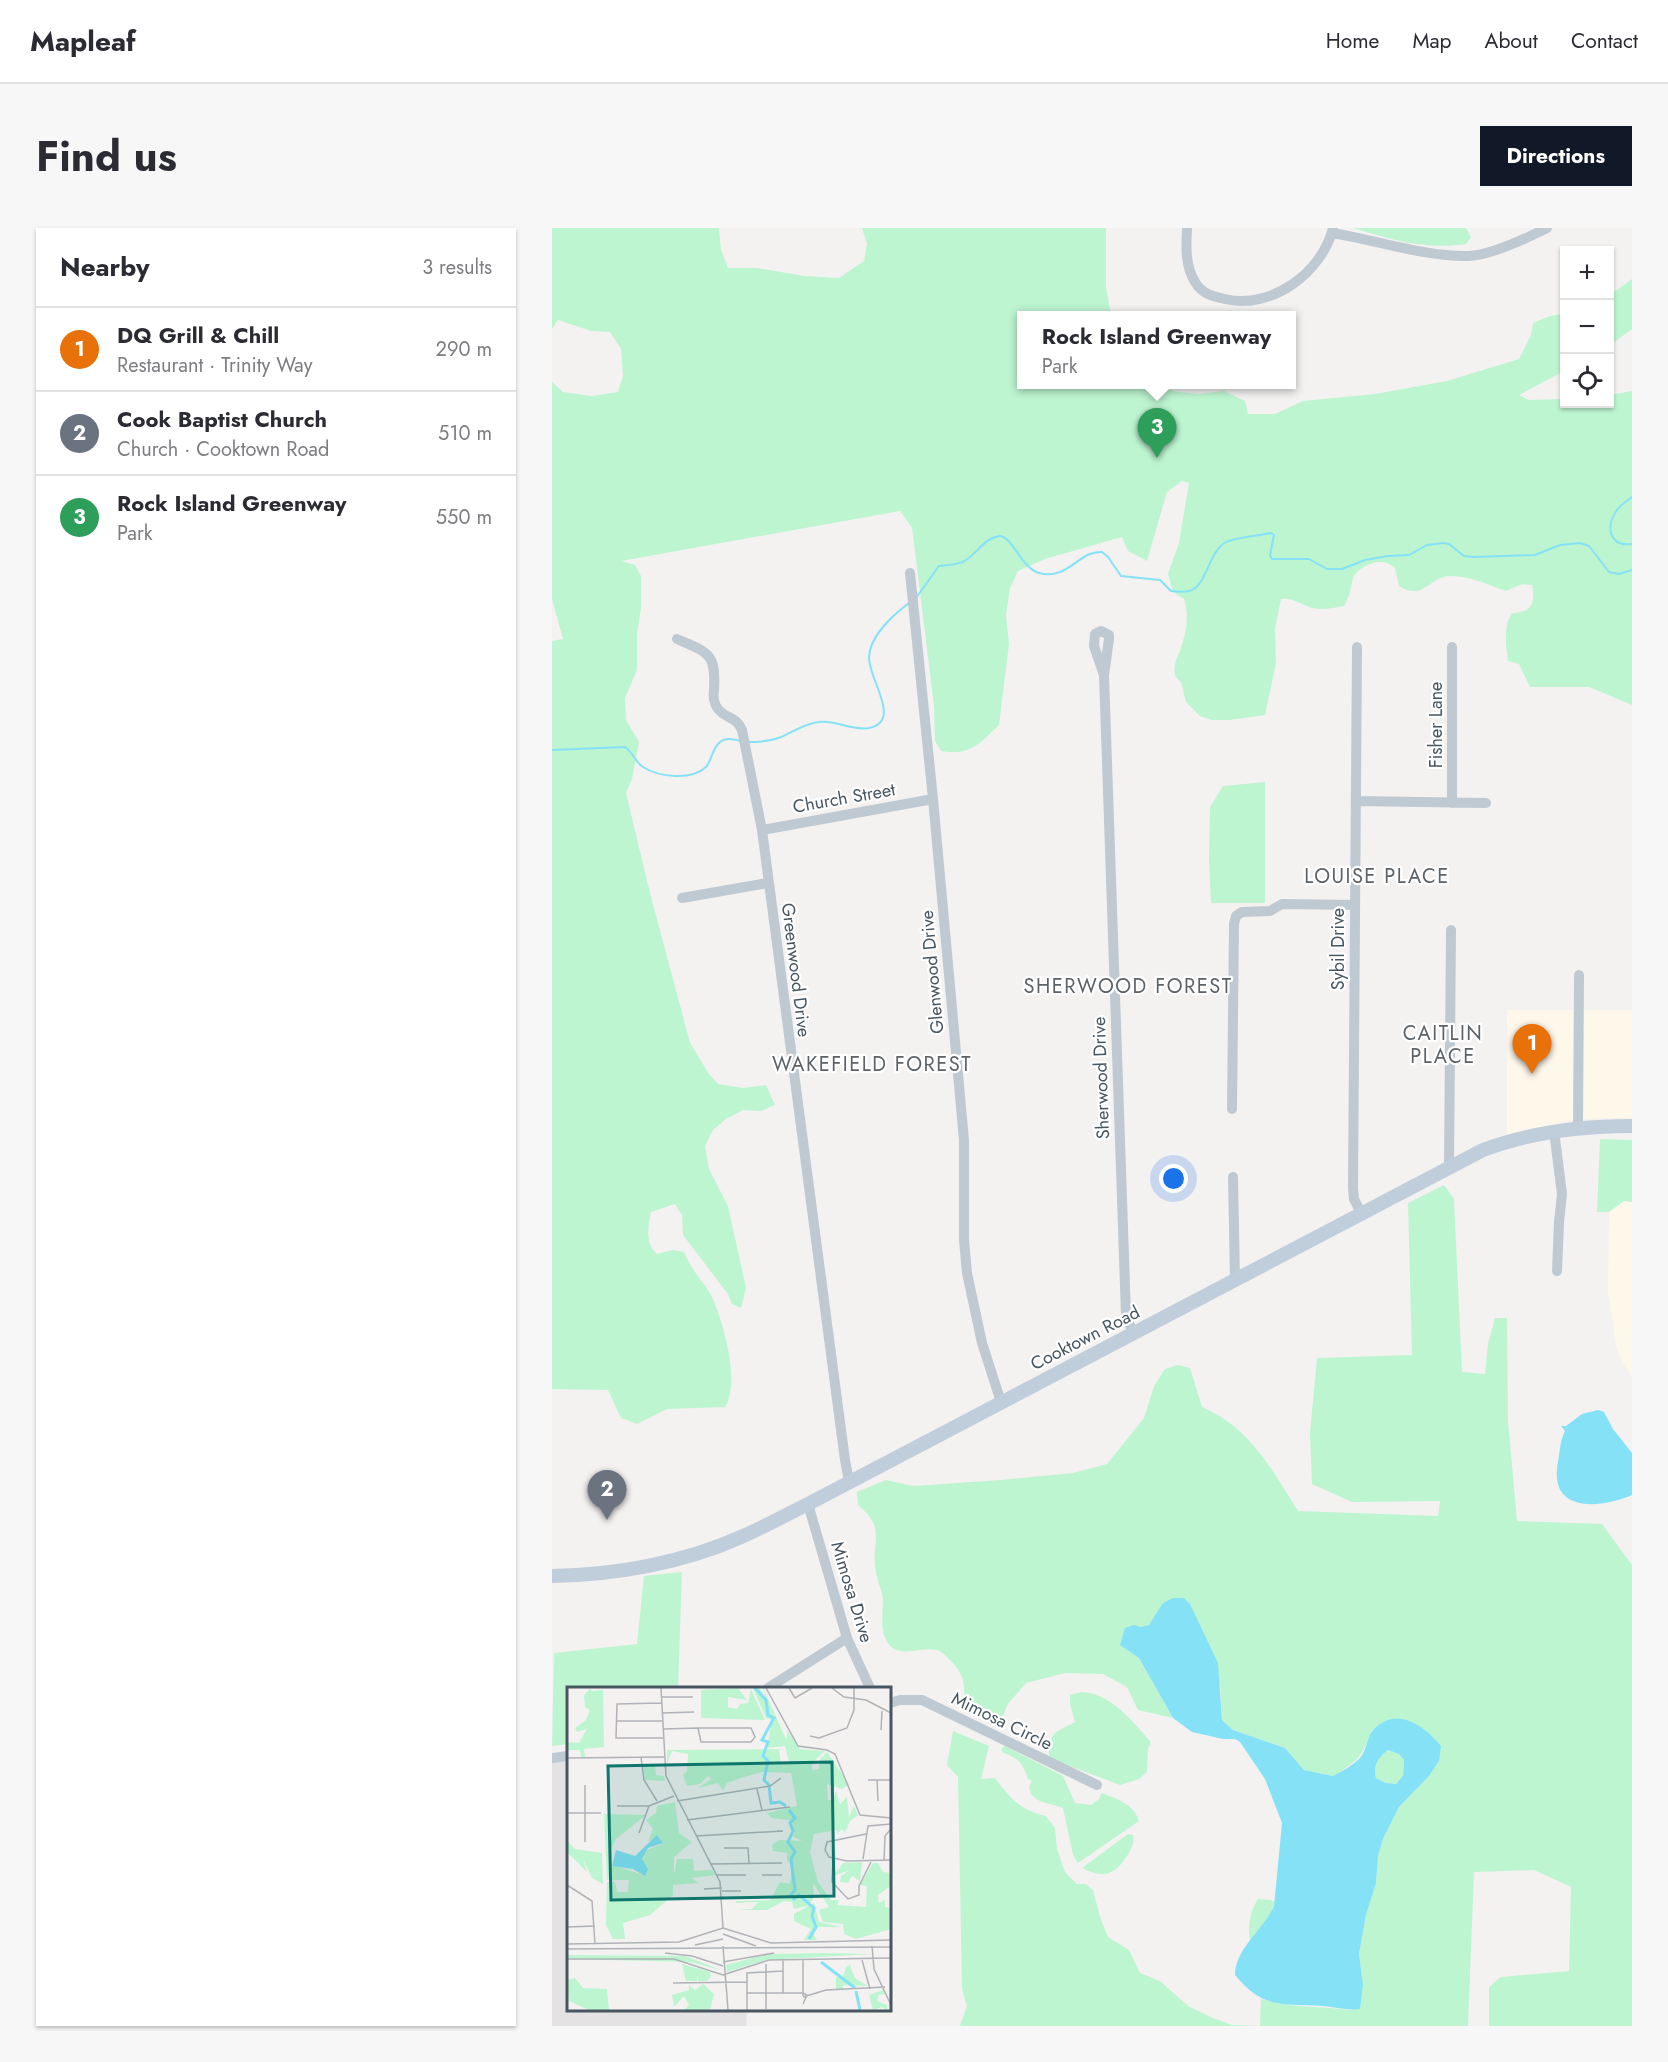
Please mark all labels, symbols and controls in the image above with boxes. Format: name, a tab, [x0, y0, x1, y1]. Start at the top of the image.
text: Mapleaf	[30, 21, 136, 62]
text: Home	[1326, 26, 1379, 56]
text: Map	[1412, 26, 1452, 56]
text: About	[1485, 26, 1538, 56]
text: Contact	[1571, 26, 1638, 56]
text: Find us	[36, 126, 177, 187]
button: Directions	[1480, 126, 1632, 186]
map controls	[1560, 246, 1614, 408]
button: +	[1560, 246, 1614, 300]
text: Nearby	[60, 248, 149, 286]
text: 3 results	[422, 253, 492, 282]
button: −	[1560, 300, 1614, 354]
popup	[1017, 311, 1296, 389]
text: DQ Grill & Chill	[117, 319, 279, 351]
text: Rock Island Greenway	[1042, 320, 1271, 352]
text: 1	[74, 335, 85, 364]
text: 290 m	[436, 335, 492, 364]
text: Restaurant · Trinity Way	[117, 351, 312, 380]
text: Park	[1042, 352, 1077, 381]
button: locate	[1560, 354, 1614, 408]
text: Cook Baptist Church	[117, 403, 327, 435]
pin: 3	[1138, 408, 1176, 458]
text: 2	[73, 419, 86, 448]
text: 510 m	[438, 419, 492, 448]
text: Church · Cooktown Road	[117, 435, 329, 464]
text: Rock Island Greenway	[117, 487, 346, 519]
text: 3	[73, 503, 86, 532]
text: 550 m	[436, 503, 492, 532]
text: Park	[117, 519, 153, 548]
street label: Fisher Lane	[1423, 682, 1449, 768]
street label: Church Street	[791, 776, 898, 820]
district label: LOUISE PLACE	[1304, 862, 1450, 891]
street label: Greenwood Drive	[775, 901, 817, 1039]
street label: Sybil Drive	[1325, 908, 1351, 990]
street label: Glenwood Drive	[914, 909, 950, 1035]
district label: SHERWOOD FOREST	[1024, 972, 1232, 1001]
street label: Sherwood Drive	[1086, 1016, 1116, 1140]
district label: CAITLIN PLACE	[1403, 1019, 1483, 1071]
pin: 1	[1512, 1024, 1552, 1074]
district label: WAKEFIELD FOREST	[772, 1050, 972, 1079]
your location	[1159, 1164, 1188, 1193]
street label: Cooktown Road	[1026, 1299, 1144, 1377]
pin: 2	[588, 1470, 626, 1520]
street label: Mimosa Drive	[824, 1538, 880, 1646]
street label: Mimosa Circle	[947, 1685, 1057, 1757]
inset map	[567, 1687, 891, 2011]

